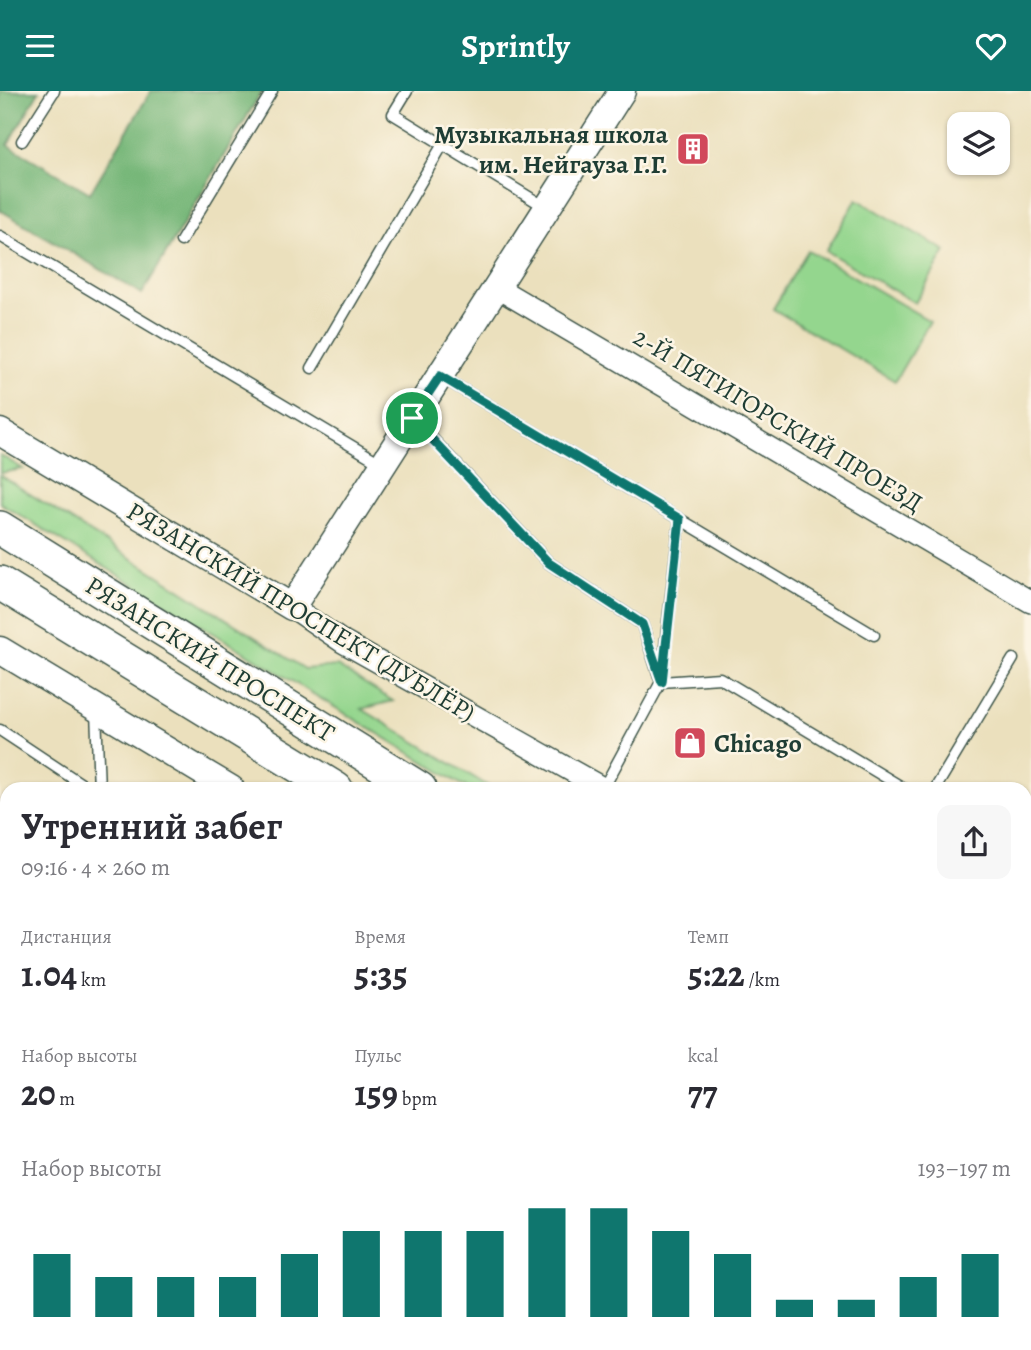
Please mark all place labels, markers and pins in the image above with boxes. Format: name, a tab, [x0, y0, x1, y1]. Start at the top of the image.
place label: Музыкальная школа им. Нейгауза Г.Г.	[434, 117, 669, 182]
building icon: Музыкальная школа им. Нейгауза Г.Г.	[674, 130, 712, 168]
pin	[382, 388, 442, 448]
shop icon: Chicago	[671, 724, 709, 762]
place label: Chicago	[714, 726, 802, 761]

